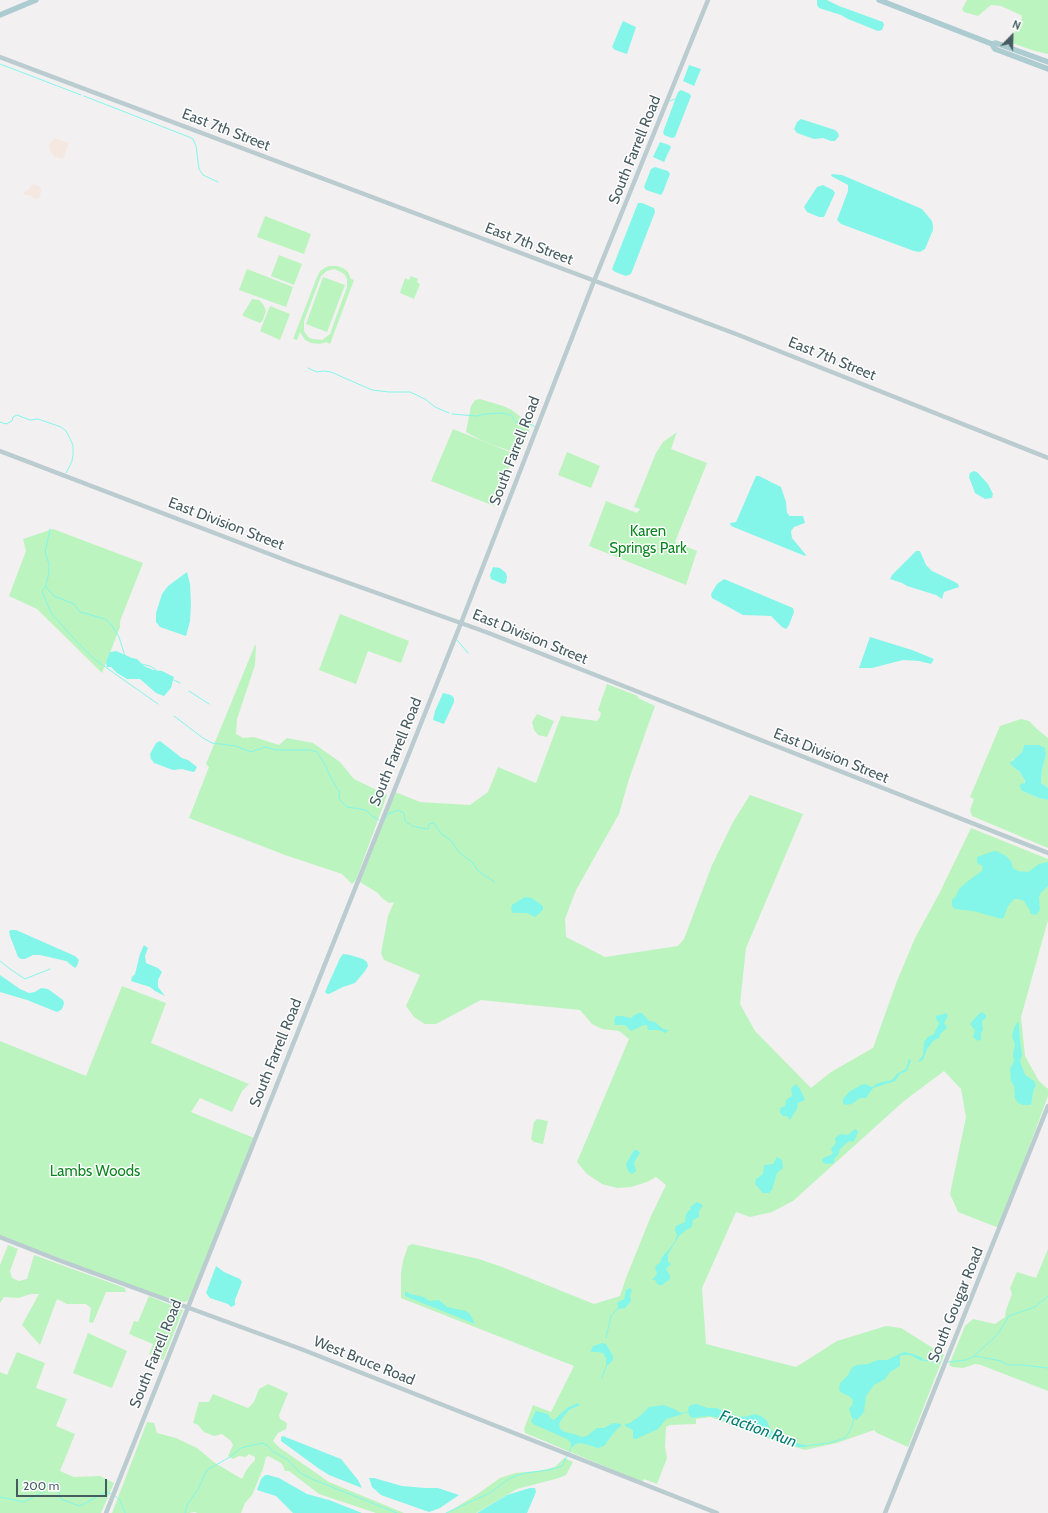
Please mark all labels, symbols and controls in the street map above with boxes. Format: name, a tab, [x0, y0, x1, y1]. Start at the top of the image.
north arrow	[992, 16, 1032, 56]
text: N	[1010, 17, 1023, 33]
street label: South Farrell Road	[605, 93, 665, 207]
street label: East 7th Street	[179, 105, 273, 155]
street label: East 7th Street	[482, 219, 576, 269]
street label: East 7th Street	[786, 333, 878, 385]
street label: South Farrell Road	[486, 394, 544, 508]
street label: East Division Street	[166, 494, 286, 554]
park label: Karen Springs Park	[609, 523, 687, 558]
street label: East Division Street	[470, 606, 590, 668]
street label: South Farrell Road	[366, 695, 426, 809]
street label: East Division Street	[771, 725, 891, 787]
street label: South Farrell Road	[246, 996, 306, 1110]
park label: Lambs Woods	[50, 1163, 140, 1181]
street label: South Gougar Road	[925, 1245, 987, 1365]
street label: South Farrell Road	[126, 1297, 186, 1411]
street label: West Bruce Road	[311, 1332, 417, 1390]
water label: Fraction Run	[717, 1406, 799, 1452]
scale bar	[18, 1471, 109, 1497]
text: 200 m	[23, 1478, 59, 1493]

